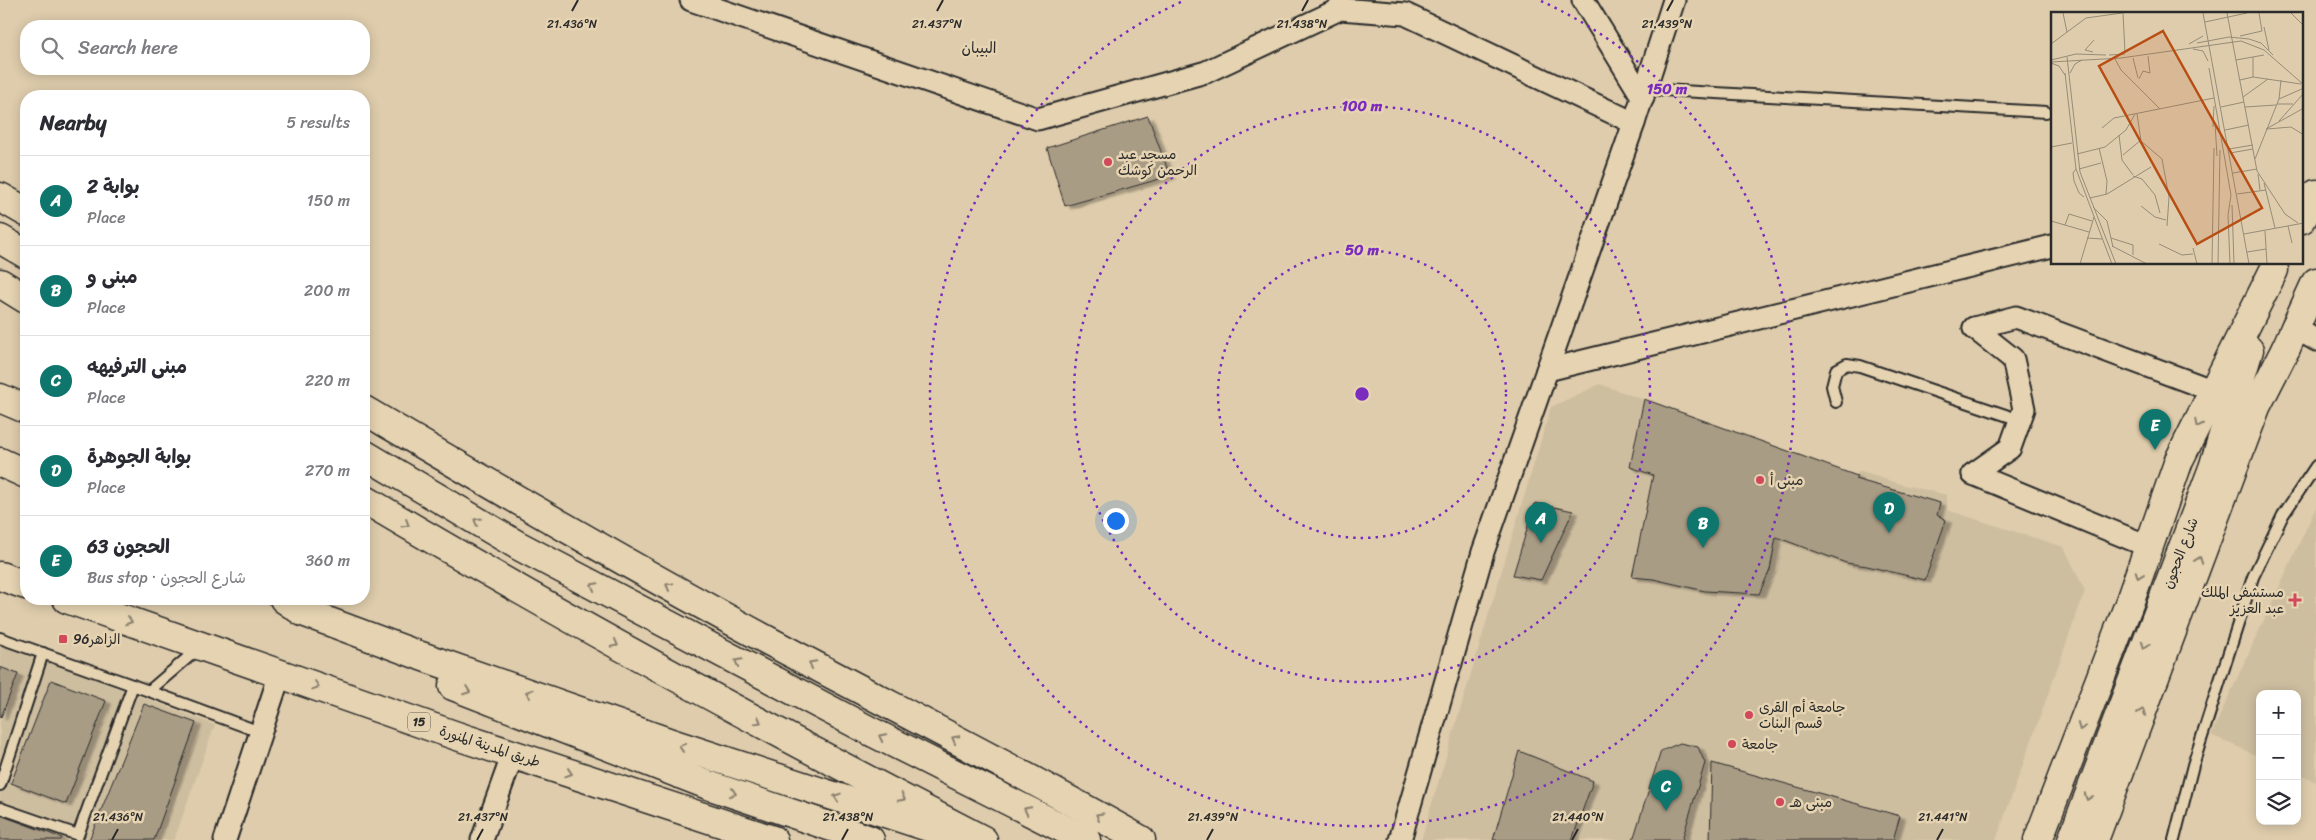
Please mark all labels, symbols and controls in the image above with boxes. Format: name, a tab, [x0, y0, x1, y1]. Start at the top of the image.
inset map	[2051, 12, 2304, 265]
text: 21.436°N	[547, 13, 598, 35]
text: 21.437°N	[912, 13, 963, 35]
text: 21.438°N	[1277, 13, 1328, 35]
text: 21.439°N	[1642, 13, 1693, 35]
search box	[20, 20, 370, 75]
text: Search here	[78, 31, 178, 64]
icon: search	[38, 34, 66, 62]
district label: البيبان	[961, 35, 997, 61]
text: 150 m	[1647, 76, 1688, 102]
text: 100 m	[1342, 93, 1383, 119]
text: Nearby	[40, 104, 106, 142]
text: 5 results	[286, 108, 350, 137]
place label: مسجد عبد الرحمن كوشك	[1118, 142, 1197, 183]
marker: مسجد عبد الرحمن كوشك	[1102, 156, 1114, 168]
text: بوابة 2	[87, 170, 139, 203]
text: A	[51, 186, 61, 215]
text: 150 m	[307, 186, 350, 215]
text: Place	[87, 203, 126, 232]
text: 50 m	[1345, 237, 1380, 263]
text: مبنى و	[87, 260, 138, 293]
text: B	[51, 276, 61, 305]
text: 200 m	[304, 276, 350, 305]
text: Place	[87, 293, 126, 322]
text: مبنى الترفيهه	[87, 350, 187, 383]
text: C	[51, 366, 61, 395]
text: 220 m	[305, 366, 350, 395]
text: Place	[87, 383, 126, 412]
centre of rings	[1353, 385, 1371, 403]
pin: E	[2139, 409, 2171, 450]
one-way arrow	[2194, 418, 2204, 427]
text: بوابة الجوهرة	[87, 440, 191, 473]
text: D	[51, 456, 61, 485]
text: 270 m	[305, 456, 350, 485]
place label: مبنى أ	[1770, 468, 1803, 493]
text: Place	[87, 473, 126, 502]
marker: مبنى أ	[1754, 474, 1766, 486]
pin: D	[1873, 492, 1905, 533]
pin: A	[1525, 502, 1557, 543]
pin: B	[1687, 507, 1719, 548]
your location	[1103, 508, 1129, 534]
street label: شارع الحجون	[2155, 514, 2206, 593]
one-way arrow	[473, 517, 482, 527]
one-way arrow	[400, 518, 409, 528]
text: الحجون 63	[87, 530, 170, 563]
text: E	[52, 546, 60, 575]
text: 360 m	[306, 546, 350, 575]
one-way arrow	[2193, 556, 2203, 565]
text: Bus stop · شارع الحجون	[87, 563, 246, 592]
one-way arrow	[2135, 570, 2145, 579]
place label: مستشفى الملك عبد العزيز	[2201, 580, 2284, 621]
one-way arrow	[591, 582, 600, 592]
one-way arrow	[666, 582, 675, 592]
marker: مستشفى الملك عبد العزيز	[2288, 593, 2302, 607]
one-way arrow	[124, 615, 133, 625]
place label: الزاهر96	[73, 627, 120, 652]
marker: الزاهر96	[57, 633, 69, 645]
one-way arrow	[610, 637, 619, 647]
one-way arrow	[2141, 640, 2151, 649]
one-way arrow	[734, 658, 743, 668]
one-way arrow	[808, 660, 817, 670]
one-way arrow	[311, 680, 319, 690]
one-way arrow	[462, 685, 471, 695]
one-way arrow	[525, 689, 534, 699]
map controls	[2256, 690, 2301, 825]
button: +	[2256, 690, 2301, 735]
place label: جامعة أم القرى قسم البنات	[1759, 695, 1846, 736]
marker: جامعة أم القرى قسم البنات	[1743, 709, 1755, 721]
one-way arrow	[2136, 709, 2146, 717]
road number: 15	[408, 712, 430, 732]
one-way arrow	[753, 715, 762, 725]
street label: طريق المدينة المنورة	[436, 718, 544, 775]
one-way arrow	[2077, 722, 2087, 730]
place label: جامعة	[1742, 732, 1778, 757]
one-way arrow	[878, 733, 887, 743]
one-way arrow	[952, 735, 961, 745]
button: −	[2256, 735, 2301, 780]
marker: جامعة	[1726, 738, 1738, 750]
one-way arrow	[679, 742, 687, 752]
one-way arrow	[564, 767, 572, 777]
pin: C	[1650, 770, 1682, 811]
button: layers	[2256, 780, 2301, 825]
one-way arrow	[729, 787, 737, 797]
place label: مبنى هـ	[1789, 790, 1832, 815]
one-way arrow	[896, 792, 905, 802]
one-way arrow	[2084, 792, 2094, 801]
one-way arrow	[833, 793, 841, 803]
marker: مبنى هـ	[1774, 796, 1786, 808]
text: 21.436°N	[93, 806, 144, 828]
text: 21.437°N	[458, 806, 509, 828]
text: 21.438°N	[823, 806, 874, 828]
one-way arrow	[1023, 806, 1032, 816]
text: 21.439°N	[1188, 806, 1239, 828]
text: 21.440°N	[1552, 806, 1605, 828]
text: 21.441°N	[1918, 806, 1968, 828]
one-way arrow	[1095, 812, 1104, 822]

